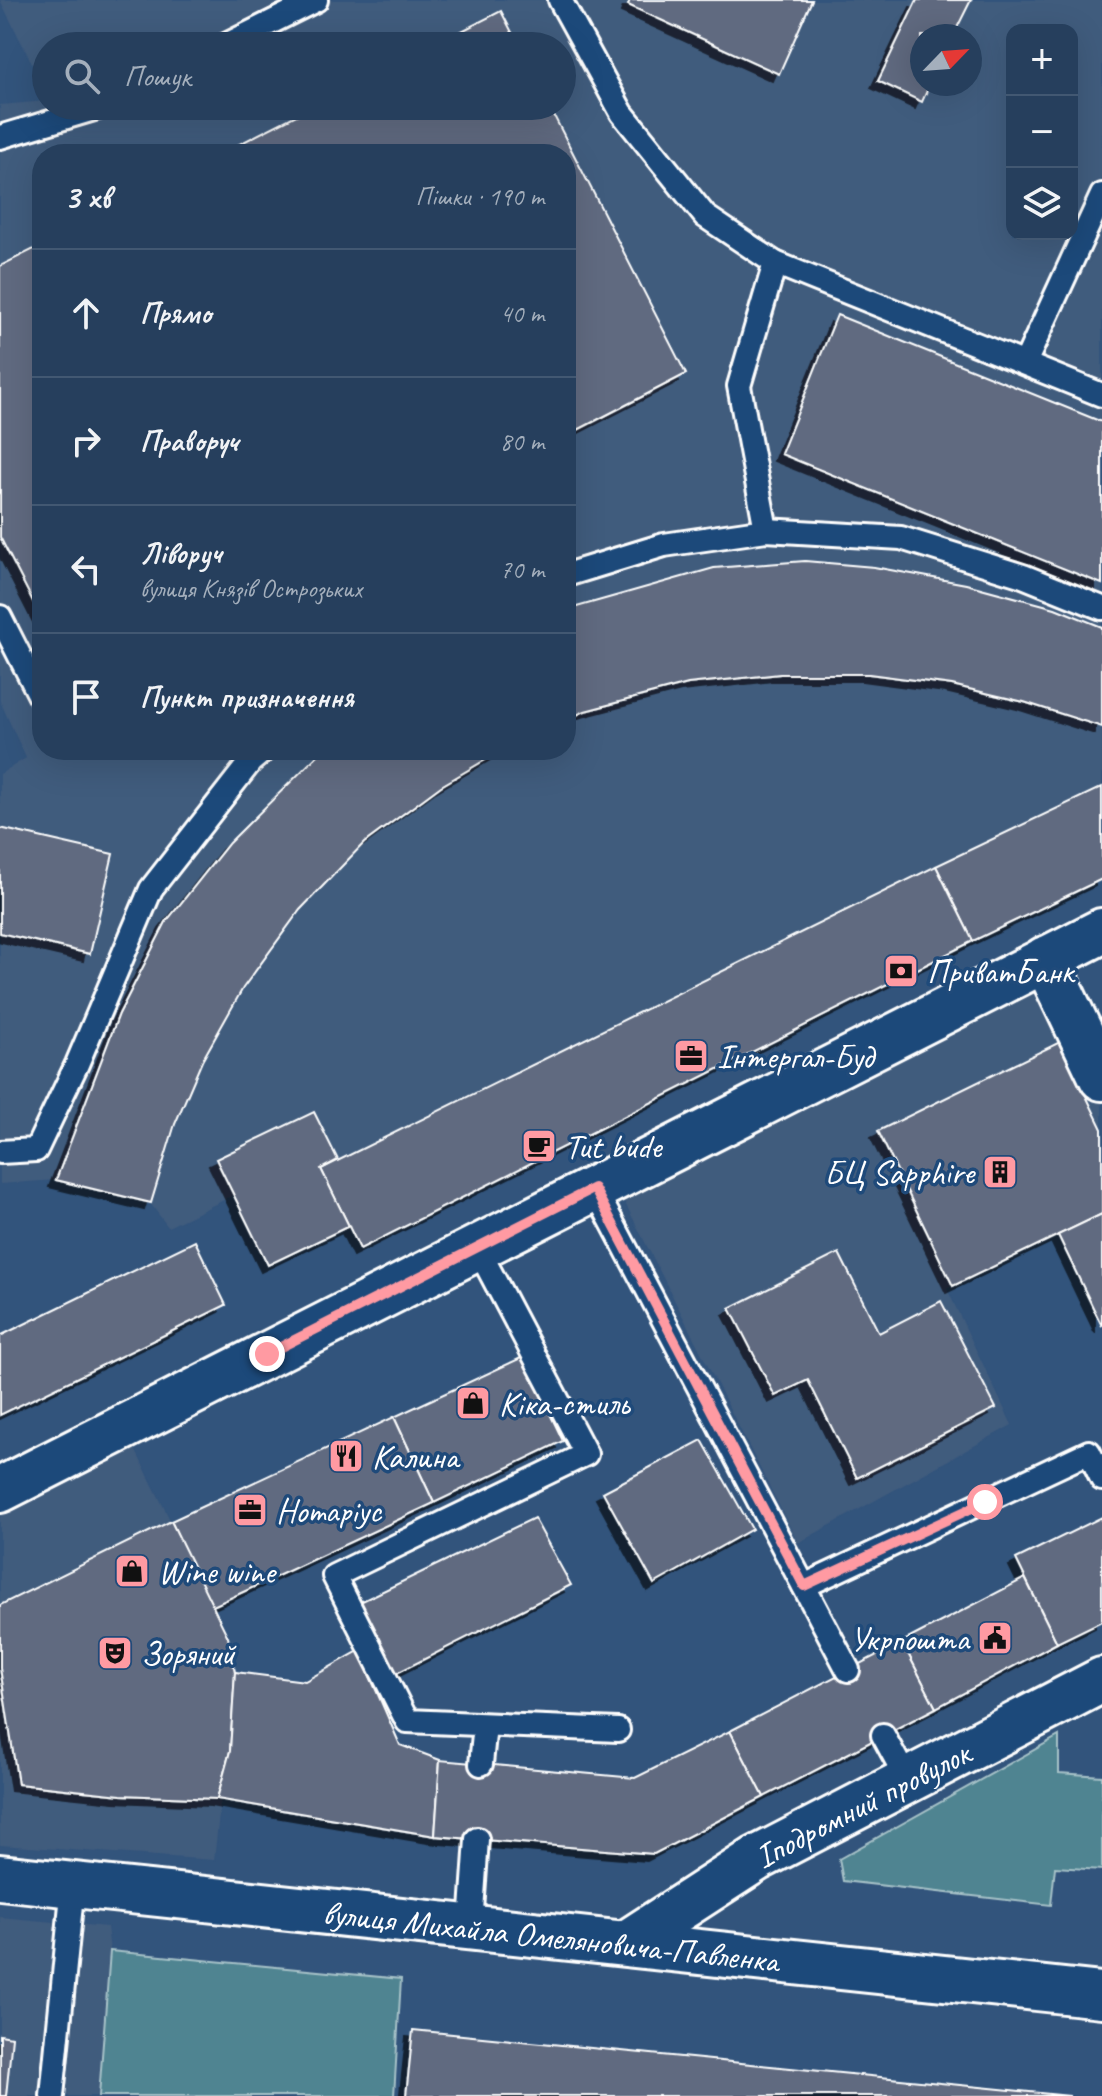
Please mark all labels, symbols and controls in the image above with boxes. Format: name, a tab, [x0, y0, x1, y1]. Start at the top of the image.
north arrow	[910, 24, 982, 96]
map controls	[1006, 24, 1078, 240]
button: +	[1006, 24, 1078, 96]
search box	[32, 32, 576, 120]
icon: search	[60, 54, 104, 98]
text: Пошук	[124, 57, 191, 95]
button: −	[1006, 96, 1078, 168]
button: layers	[1006, 168, 1078, 240]
text: 3 хв	[64, 175, 110, 218]
text: Пішки · 190 m	[416, 180, 544, 213]
icon: ahead	[64, 291, 108, 335]
text: Прямо	[140, 294, 211, 332]
text: 40 m	[500, 297, 544, 330]
icon: right	[64, 419, 108, 463]
text: Праворуч	[140, 422, 238, 460]
text: 80 m	[500, 425, 544, 458]
text: Ліворуч	[140, 534, 221, 572]
icon: left	[64, 547, 108, 591]
text: 70 m	[500, 553, 544, 586]
text: вулиця Князів Острозьких	[140, 572, 362, 605]
icon: arrive	[64, 675, 108, 719]
text: Пункт призначення	[140, 678, 354, 716]
place label: ПриватБанк	[927, 950, 1076, 993]
bank icon: ПриватБанк	[882, 952, 920, 990]
place label: Інтергал-Буд	[717, 1035, 877, 1078]
office icon: Інтергал-Буд	[672, 1037, 710, 1075]
place label: Tut bude	[565, 1125, 663, 1168]
cafe icon: Tut bude	[520, 1127, 558, 1165]
place label: БЦ Sapphire	[824, 1151, 976, 1194]
building icon: БЦ Sapphire	[981, 1153, 1019, 1191]
route end	[249, 1336, 285, 1372]
place label: Кіка-стиль	[499, 1382, 632, 1425]
shop icon: Кіка-стиль	[454, 1384, 492, 1422]
place label: Калина	[372, 1435, 461, 1478]
restaurant icon: Калина	[327, 1437, 365, 1475]
route start	[967, 1484, 1003, 1520]
place label: Нотаріус	[276, 1489, 383, 1532]
office icon: Нотаріус	[231, 1491, 269, 1529]
place label: Wine wine	[158, 1550, 278, 1593]
shop icon: Wine wine	[113, 1552, 151, 1590]
place label: Укрпошта	[850, 1617, 971, 1660]
public building icon: Укрпошта	[976, 1619, 1014, 1657]
place label: Зоряний	[141, 1632, 237, 1675]
theatre icon: Зоряний	[96, 1634, 134, 1672]
street label: Іподромний провулок	[747, 1730, 979, 1878]
street label: вулиця Михайла Омеляновича-Павленка	[321, 1891, 784, 1983]

